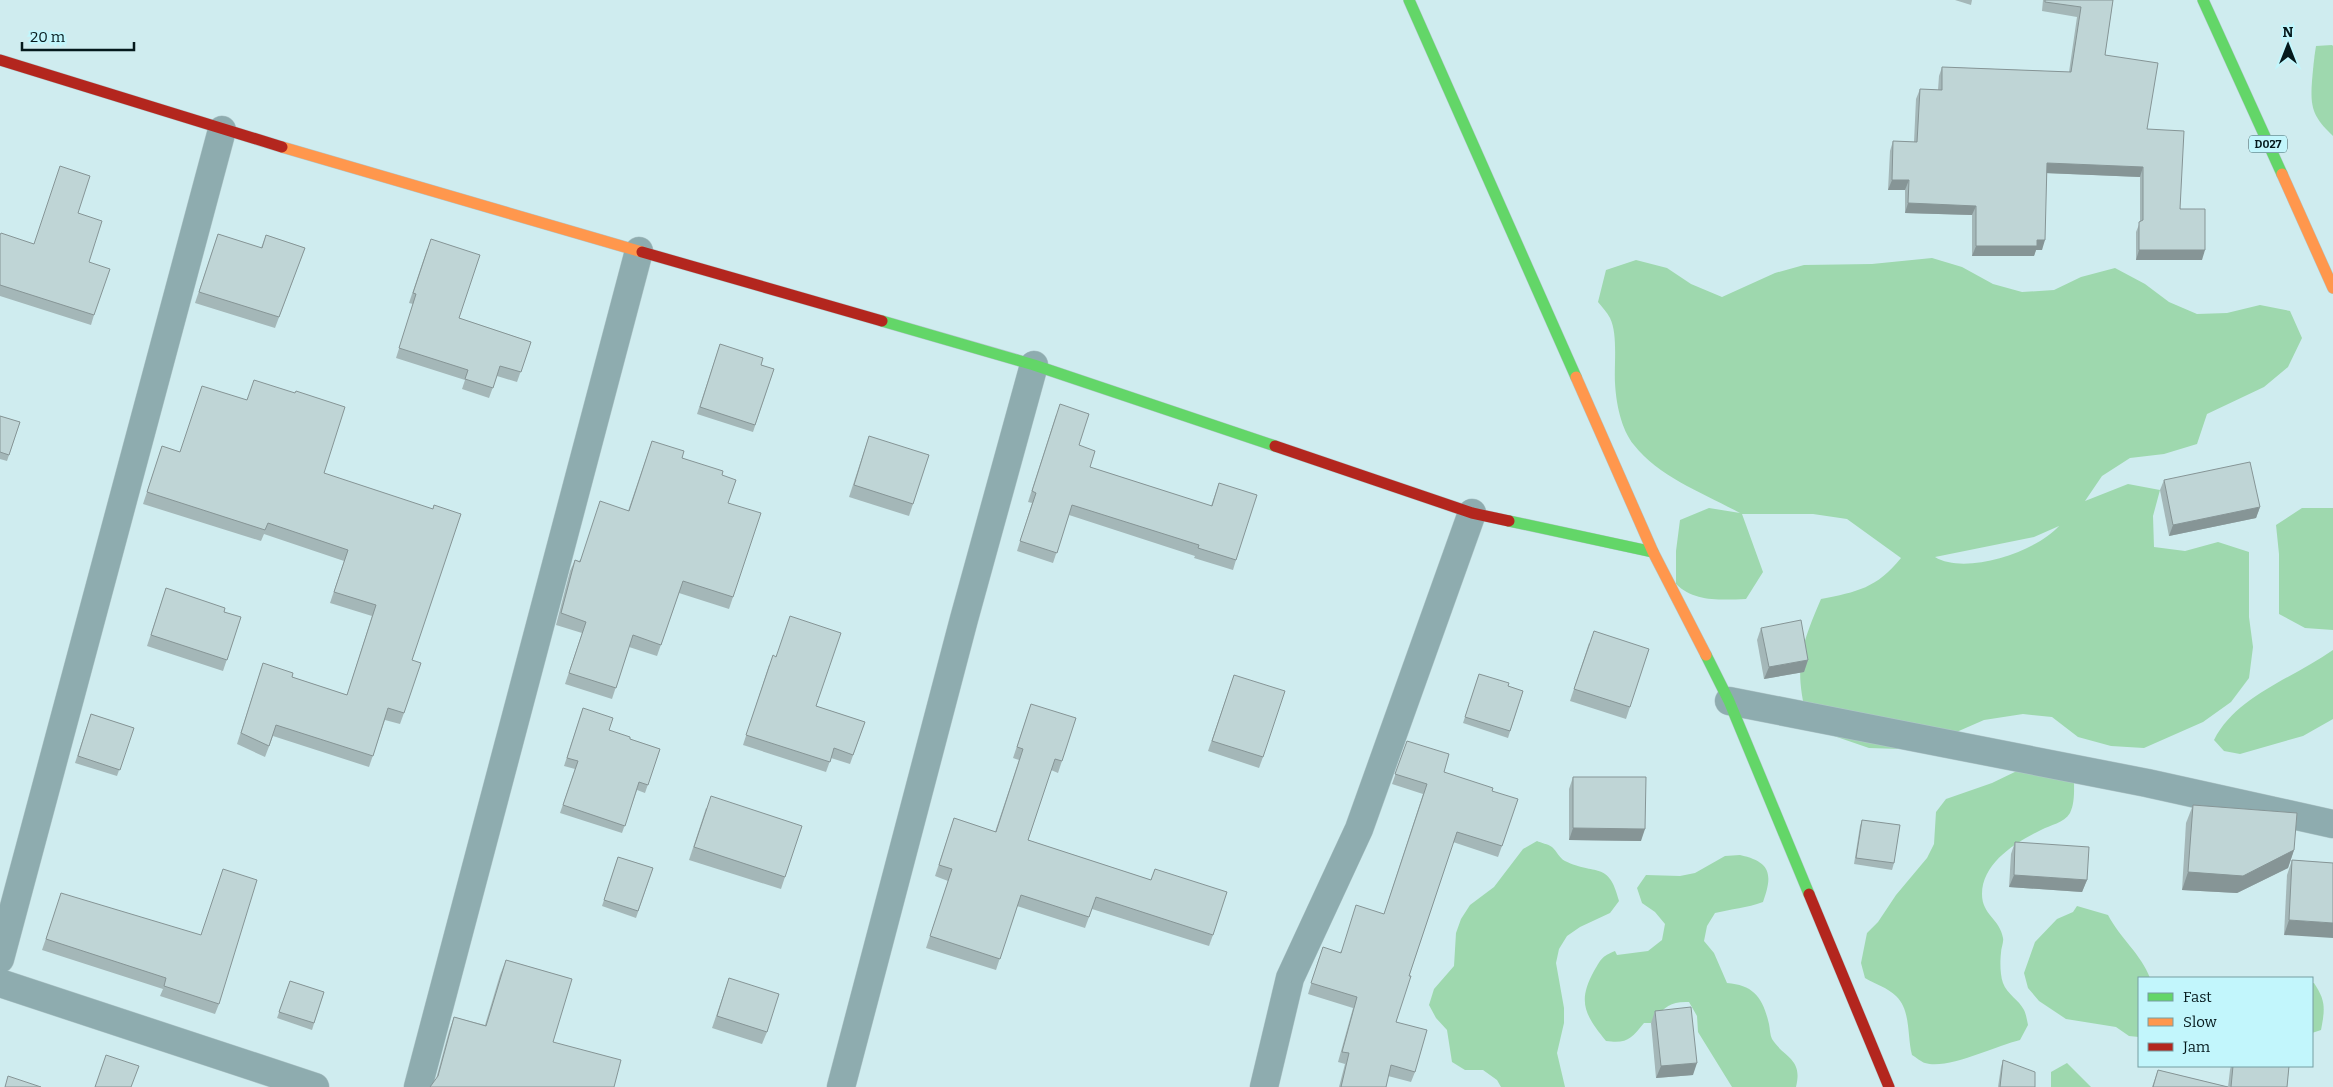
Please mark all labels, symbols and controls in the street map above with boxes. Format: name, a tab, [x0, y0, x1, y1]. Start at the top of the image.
scale bar	[22, 20, 135, 52]
north arrow	[2263, 20, 2313, 70]
text: N	[2283, 24, 2294, 41]
text: 20 m	[30, 28, 66, 46]
road number: D027	[2249, 136, 2287, 152]
legend	[2138, 977, 2313, 1067]
text: Fast	[2183, 988, 2212, 1006]
text: Slow	[2183, 1013, 2218, 1031]
text: Jam	[2182, 1038, 2211, 1056]

